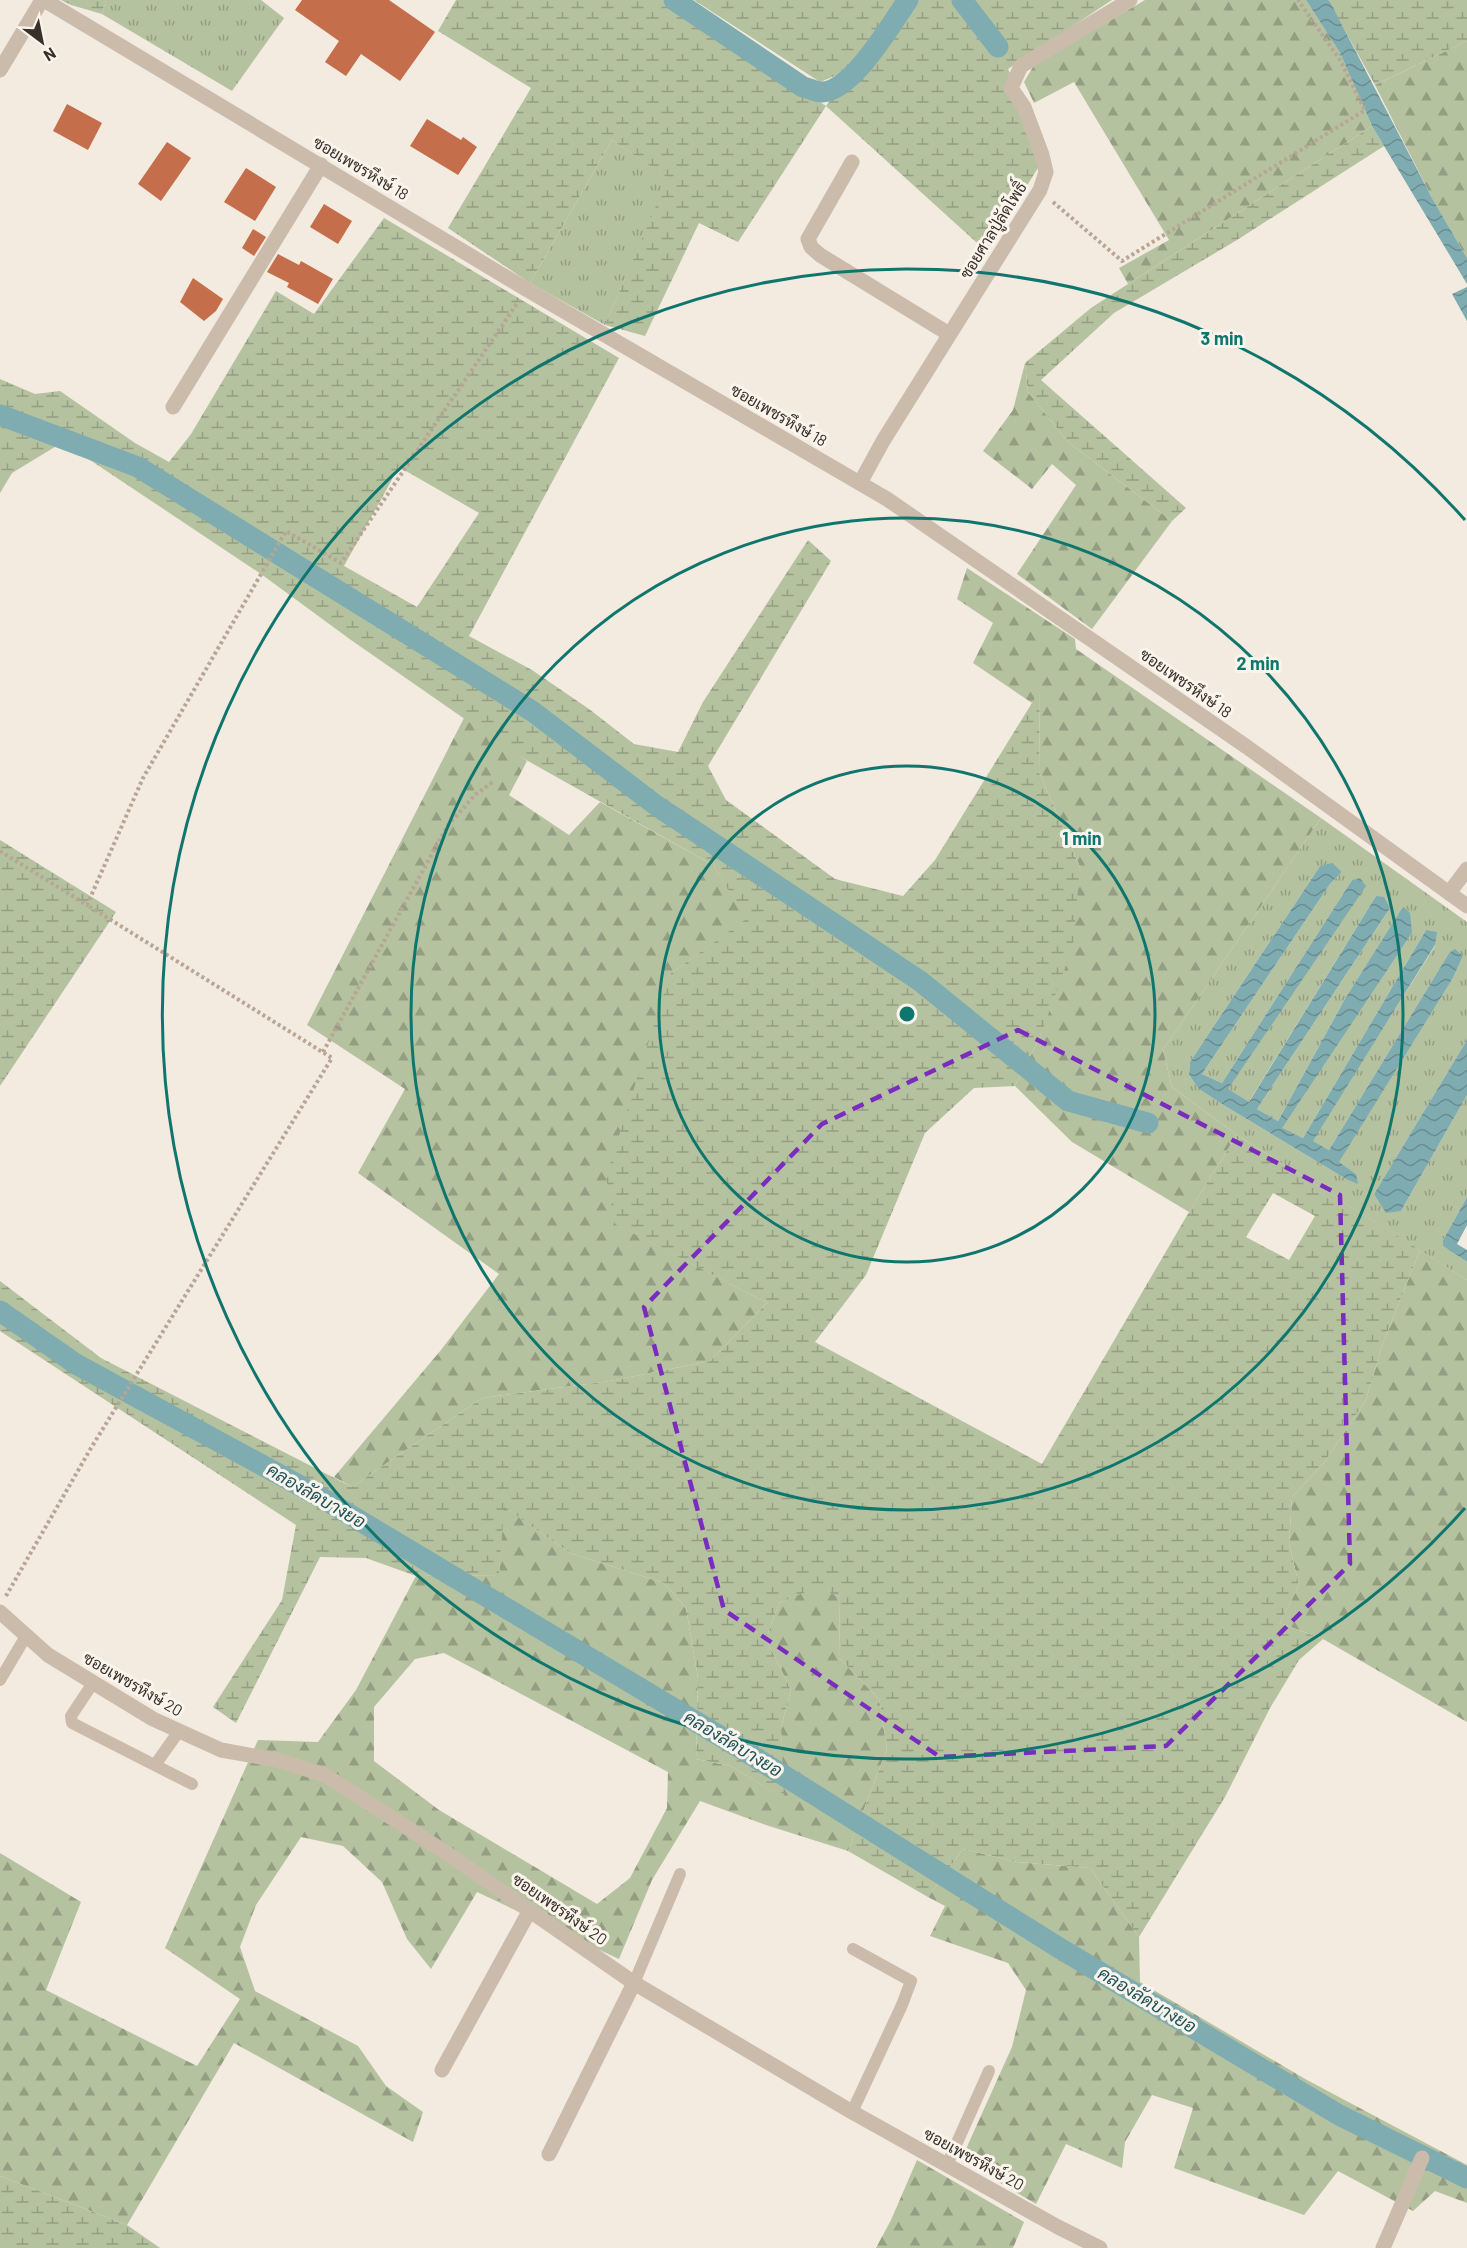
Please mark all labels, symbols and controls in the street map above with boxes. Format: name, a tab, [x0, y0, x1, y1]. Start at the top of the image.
north arrow	[12, 12, 72, 72]
text: N	[41, 44, 60, 66]
street label: ซอยเพชรหึงษ์ 18	[310, 130, 413, 203]
street label: ซอยศาลปู่ลัดโพธิ์	[952, 175, 1033, 283]
text: 3 min	[1201, 327, 1243, 349]
street label: ซอยเพชรหึงษ์ 18	[728, 378, 832, 450]
street label: ซอยเพชรหึงษ์ 18	[1137, 642, 1237, 721]
text: 2 min	[1236, 652, 1280, 674]
text: 1 min	[1062, 827, 1102, 849]
centre of rings	[897, 1004, 917, 1024]
water label: คลองลัดบางยอ	[263, 1458, 370, 1532]
street label: ซอยเพชรหึงษ์ 20	[80, 1646, 187, 1720]
water label: คลองลัดบางยอ	[680, 1705, 787, 1781]
street label: ซอยเพชรหึงษ์ 20	[509, 1867, 613, 1948]
water label: คลองลัดบางยอ	[1094, 1961, 1201, 2037]
street label: ซอยเพชรหึงษ์ 20	[921, 2121, 1029, 2194]

